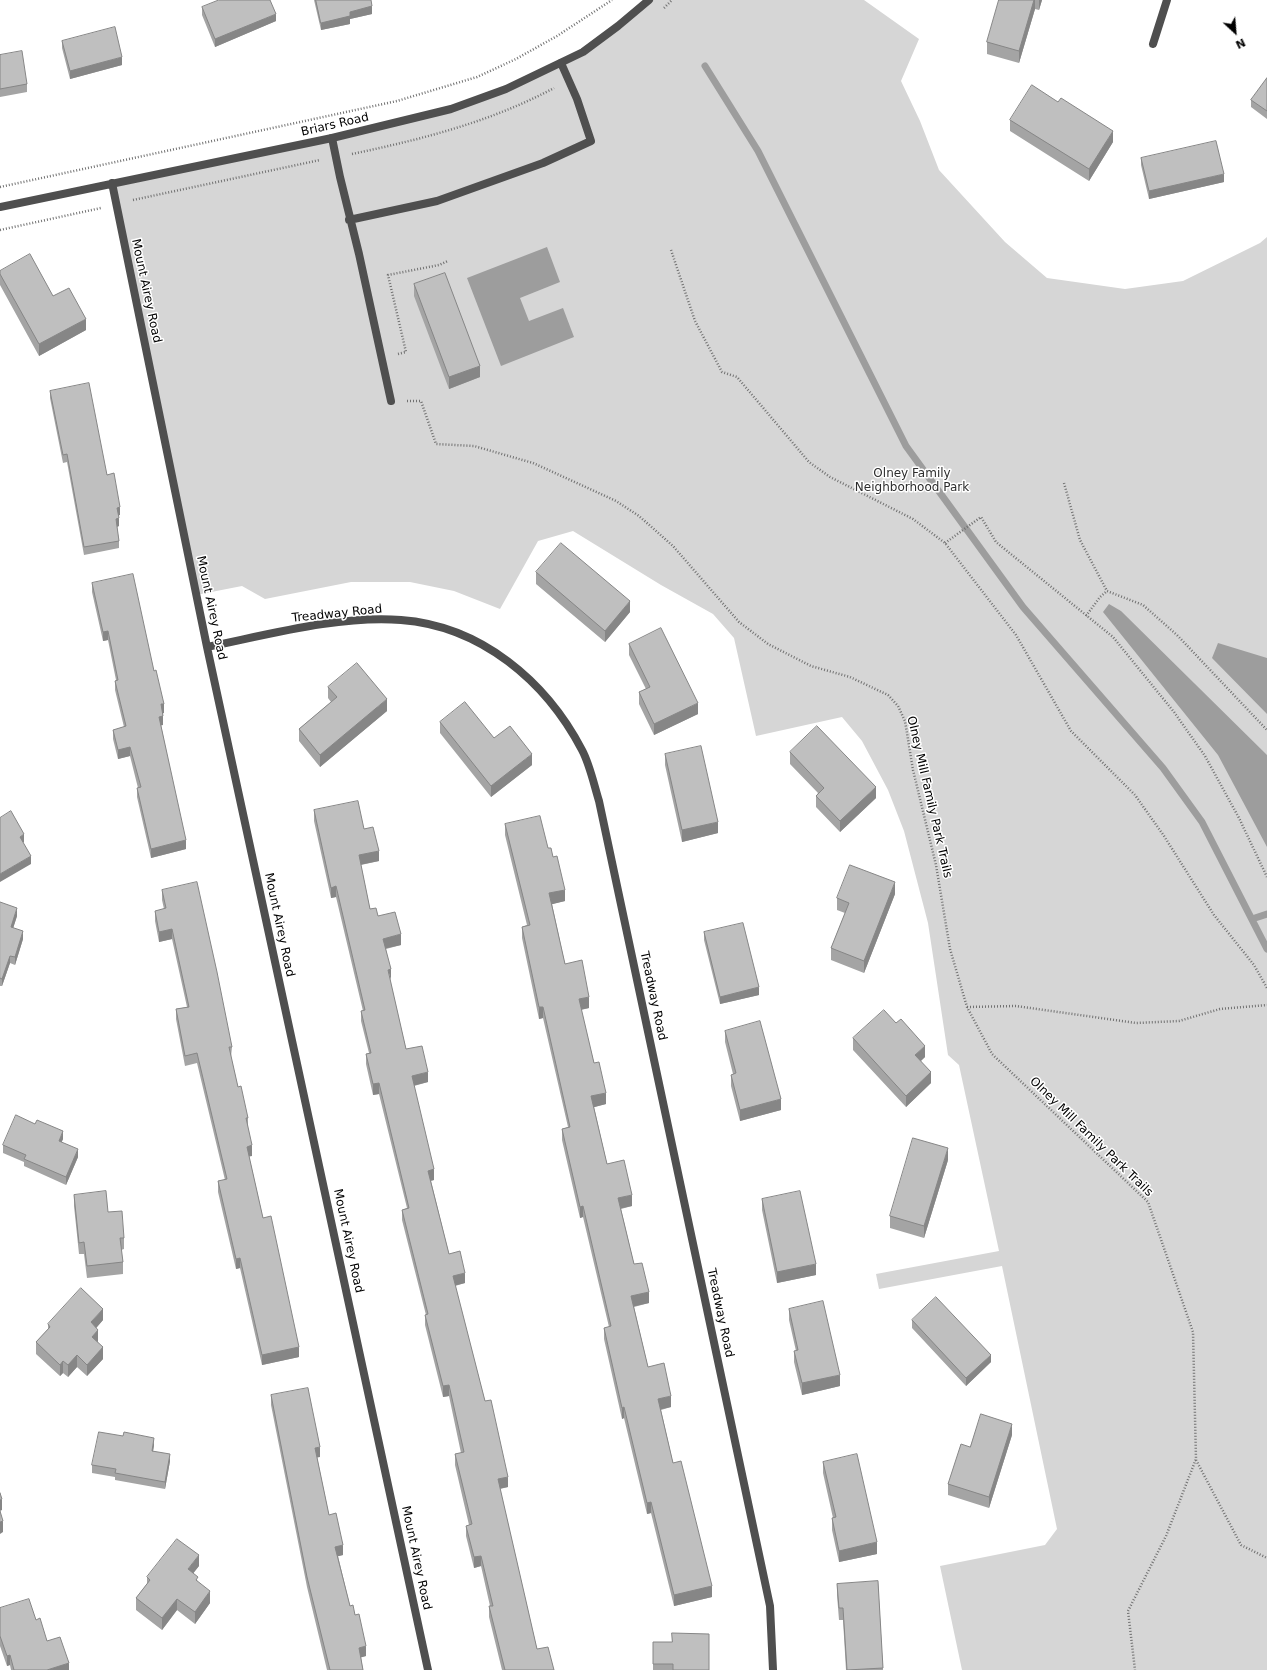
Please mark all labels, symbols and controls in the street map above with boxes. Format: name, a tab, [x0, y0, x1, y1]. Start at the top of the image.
north arrow	[1215, 12, 1255, 52]
text: N	[1233, 35, 1247, 51]
street label: Briars Road	[300, 110, 370, 140]
street label: Mount Airey Road	[128, 238, 164, 344]
park label: Olney Family Neighborhood Park	[855, 467, 969, 495]
street label: Mount Airey Road	[193, 555, 229, 661]
street label: Treadway Road	[291, 602, 383, 626]
street label: Olney Mill Family Park Trails	[903, 715, 955, 879]
street label: Mount Airey Road	[261, 872, 297, 978]
street label: Treadway Road	[637, 950, 669, 1042]
street label: Olney Mill Family Park Trails	[1026, 1074, 1156, 1200]
street label: Mount Airey Road	[330, 1188, 366, 1294]
street label: Treadway Road	[704, 1267, 736, 1359]
street label: Mount Airey Road	[398, 1505, 434, 1611]

